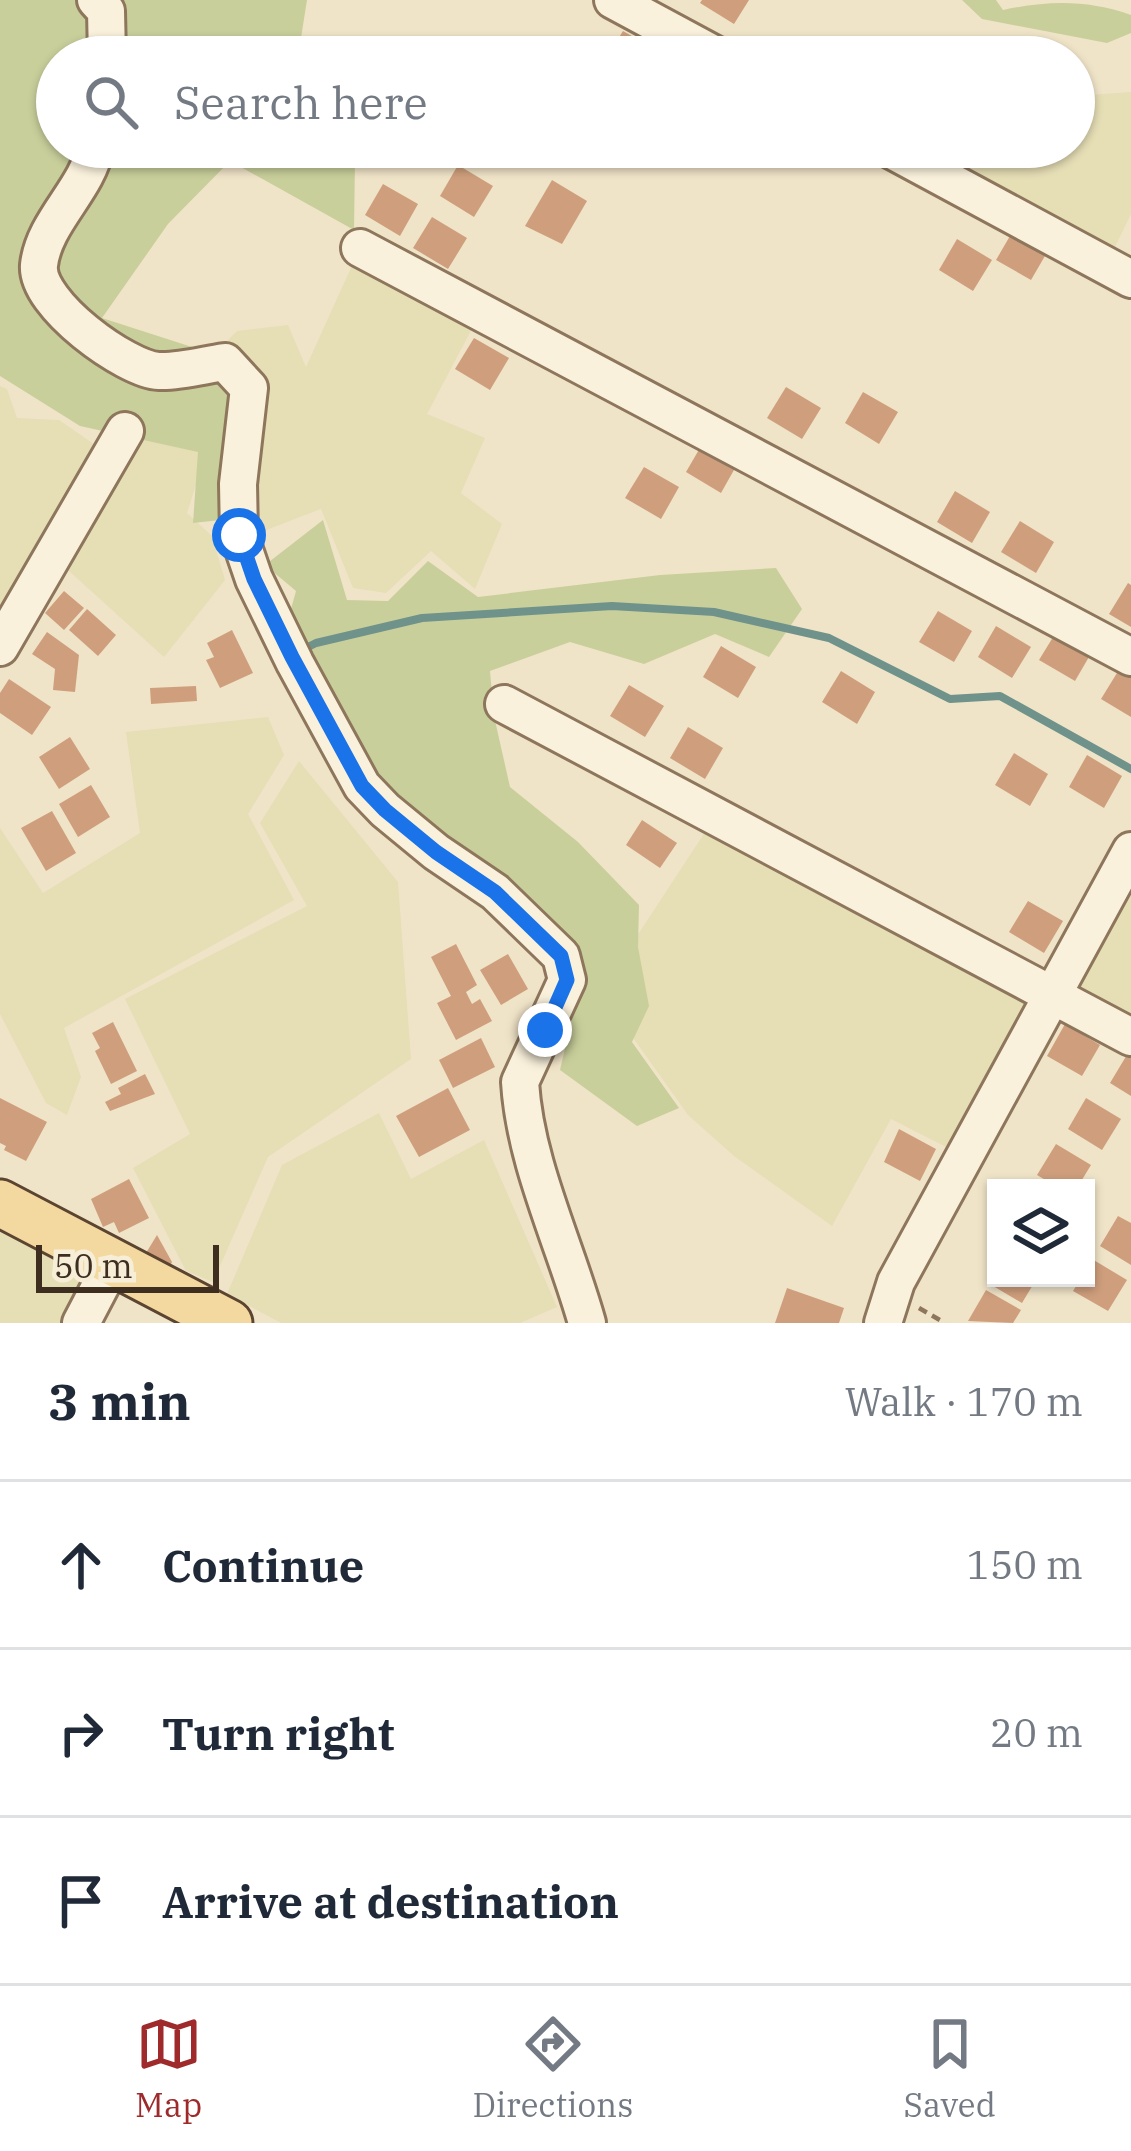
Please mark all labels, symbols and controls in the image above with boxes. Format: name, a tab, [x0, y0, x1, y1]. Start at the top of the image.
search box	[36, 36, 1095, 168]
icon: search	[78, 69, 144, 135]
text: Search here	[174, 73, 428, 131]
route start	[212, 508, 266, 562]
route end	[518, 1003, 572, 1057]
map controls	[987, 1179, 1095, 1287]
button: layers	[987, 1179, 1095, 1287]
scale bar	[36, 1239, 219, 1292]
text: 50 m	[54, 1244, 133, 1287]
text: 3 min	[48, 1368, 191, 1434]
text: Walk · 170 m	[845, 1376, 1083, 1427]
icon: ahead	[48, 1532, 114, 1598]
text: Continue	[162, 1536, 364, 1594]
text: 150 m	[967, 1539, 1083, 1590]
icon: right	[48, 1700, 114, 1766]
text: Turn right	[162, 1704, 394, 1762]
text: 20 m	[990, 1707, 1083, 1758]
icon: arrive	[48, 1868, 114, 1934]
text: Arrive at destination	[162, 1872, 619, 1930]
tab: Map	[135, 2011, 202, 2126]
tab: Directions	[472, 2011, 633, 2126]
tab: Saved	[903, 2011, 996, 2126]

